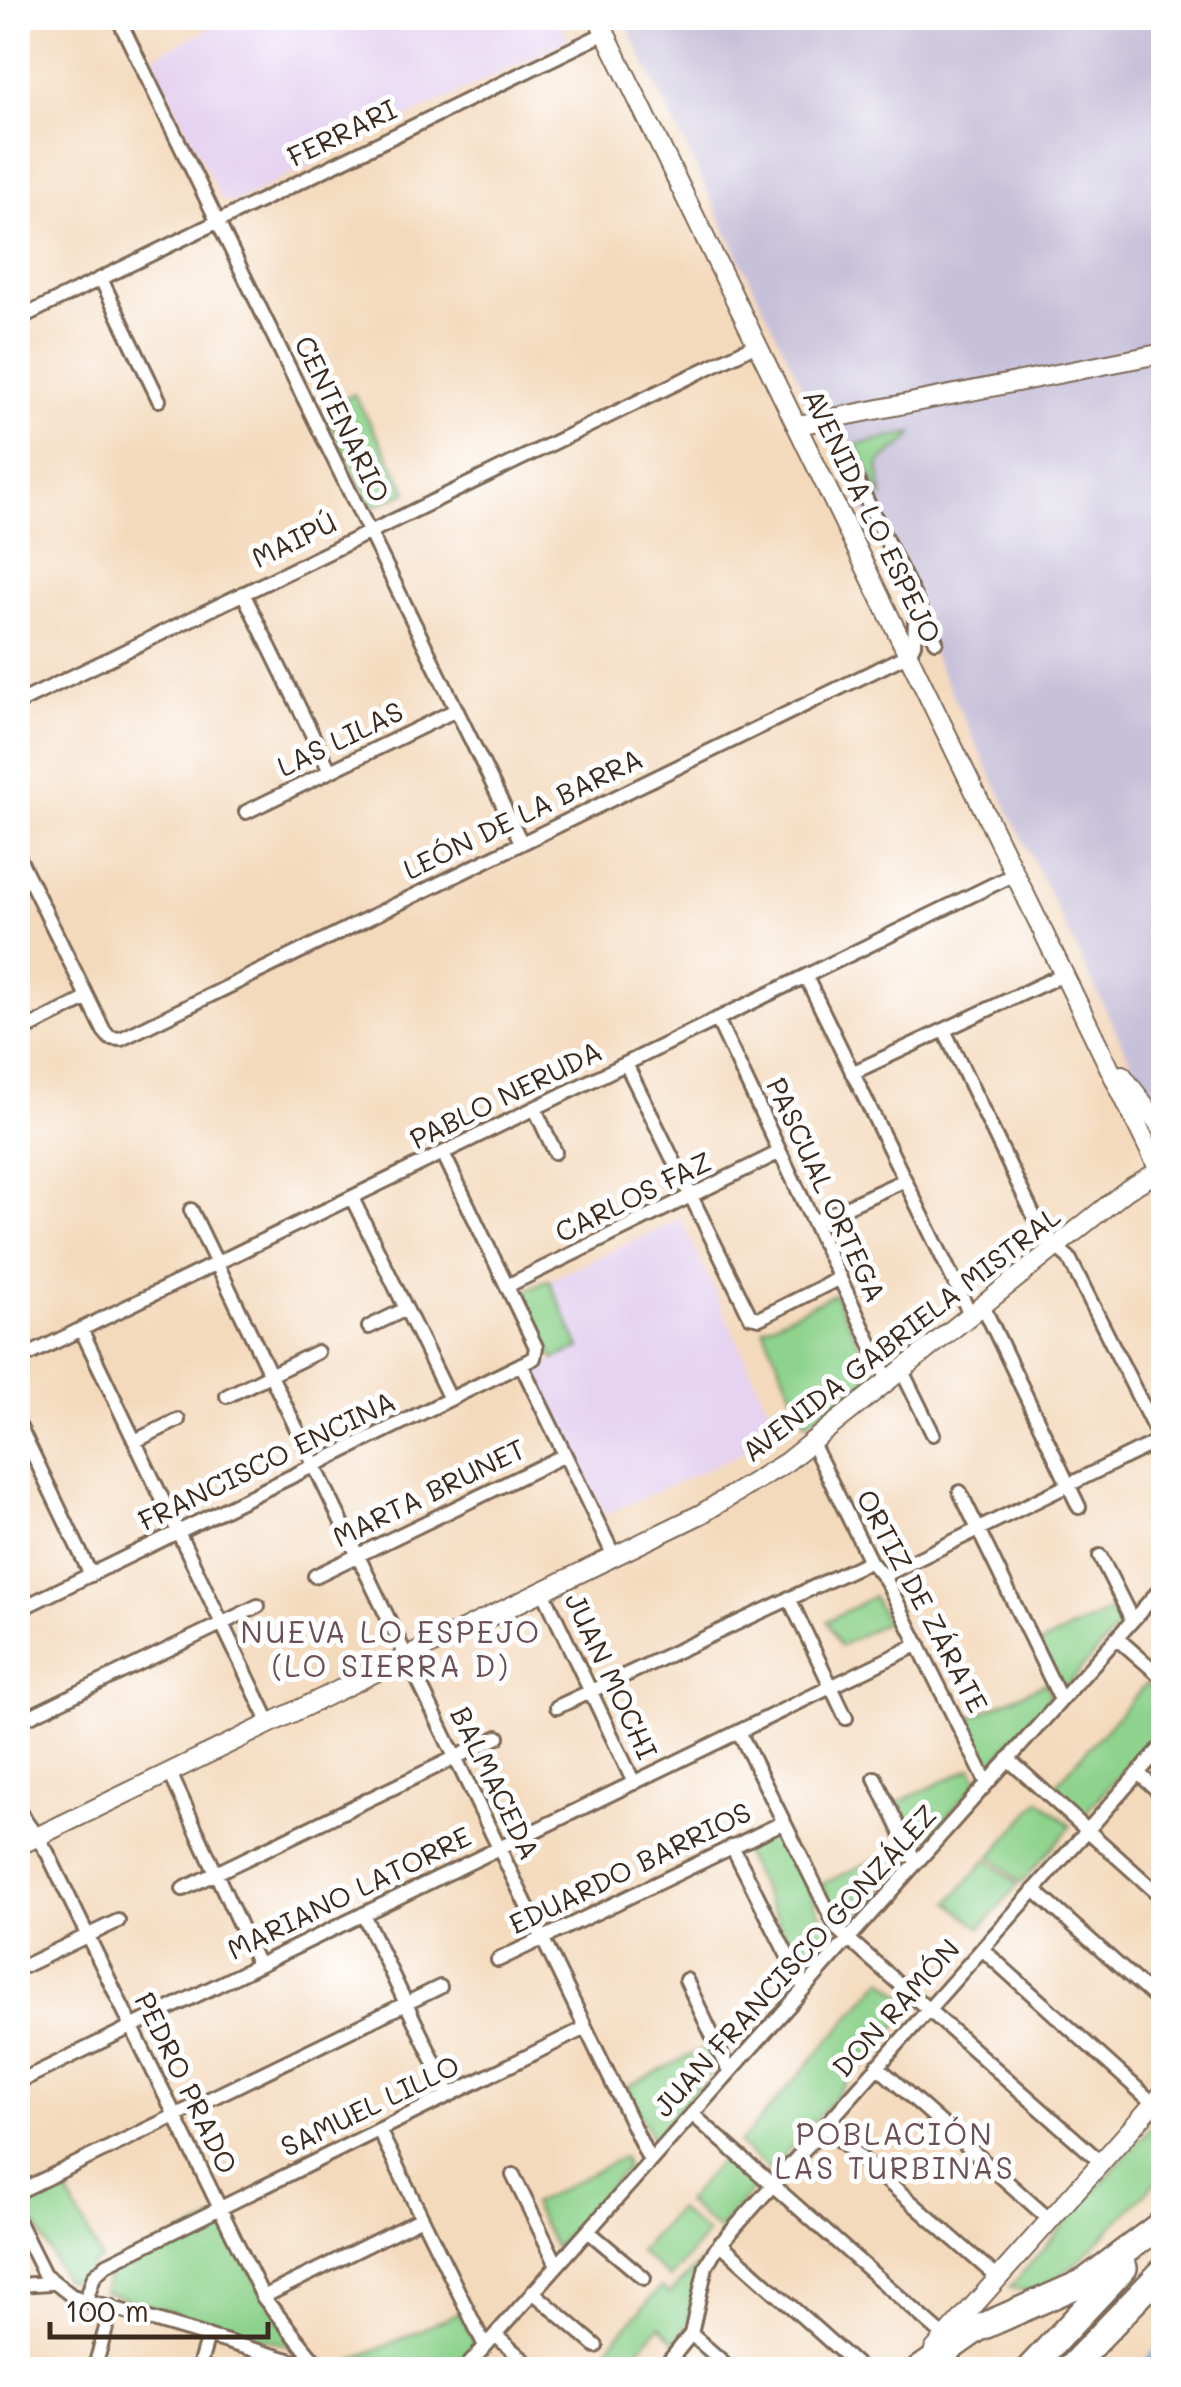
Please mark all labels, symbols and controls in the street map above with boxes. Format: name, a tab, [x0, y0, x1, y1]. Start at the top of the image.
street label: FERRARI	[281, 90, 402, 174]
street label: CENTENARIO	[287, 329, 399, 508]
street label: AVENIDA LO ESPEJO	[796, 383, 950, 648]
street label: MAIPÚ	[245, 503, 342, 575]
street label: LAS LILAS	[271, 692, 408, 784]
street label: LEÓN DE LA BARRA	[397, 740, 648, 887]
street label: PABLO NERUDA	[404, 1032, 608, 1156]
street label: PASCUAL ORTEGA	[759, 1072, 895, 1308]
street label: CARLOS FAZ	[548, 1143, 717, 1249]
street label: AVENIDA GABRIELA MISTRAL	[734, 1197, 1067, 1469]
street label: FRANCISCO ENCINA	[132, 1382, 401, 1538]
street label: MARTA BRUNET	[326, 1430, 531, 1554]
street label: ORTIZ DE ZÁRATE	[849, 1483, 997, 1718]
street label: JUAN MOCHI	[558, 1587, 666, 1765]
district label: NUEVA LO ESPEJO (LO SIERRA D)	[241, 1611, 541, 1685]
street label: BALMACEDA	[443, 1700, 548, 1865]
street label: EDUARDO BARRIOS	[503, 1793, 756, 1941]
street label: JUAN FRANCISCO GONZÁLEZ	[645, 1797, 944, 2124]
street label: MARIANO LATORRE	[221, 1817, 476, 1967]
street label: DON RAMÓN	[824, 1931, 967, 2084]
street label: PEDRO PRADO	[127, 1986, 246, 2179]
street label: SAMUEL LILLO	[274, 2046, 465, 2164]
district label: POBLACIÓN LAS TURBINAS	[775, 2113, 1015, 2187]
scale bar	[50, 2277, 268, 2339]
text: 100 m	[65, 2290, 149, 2330]

